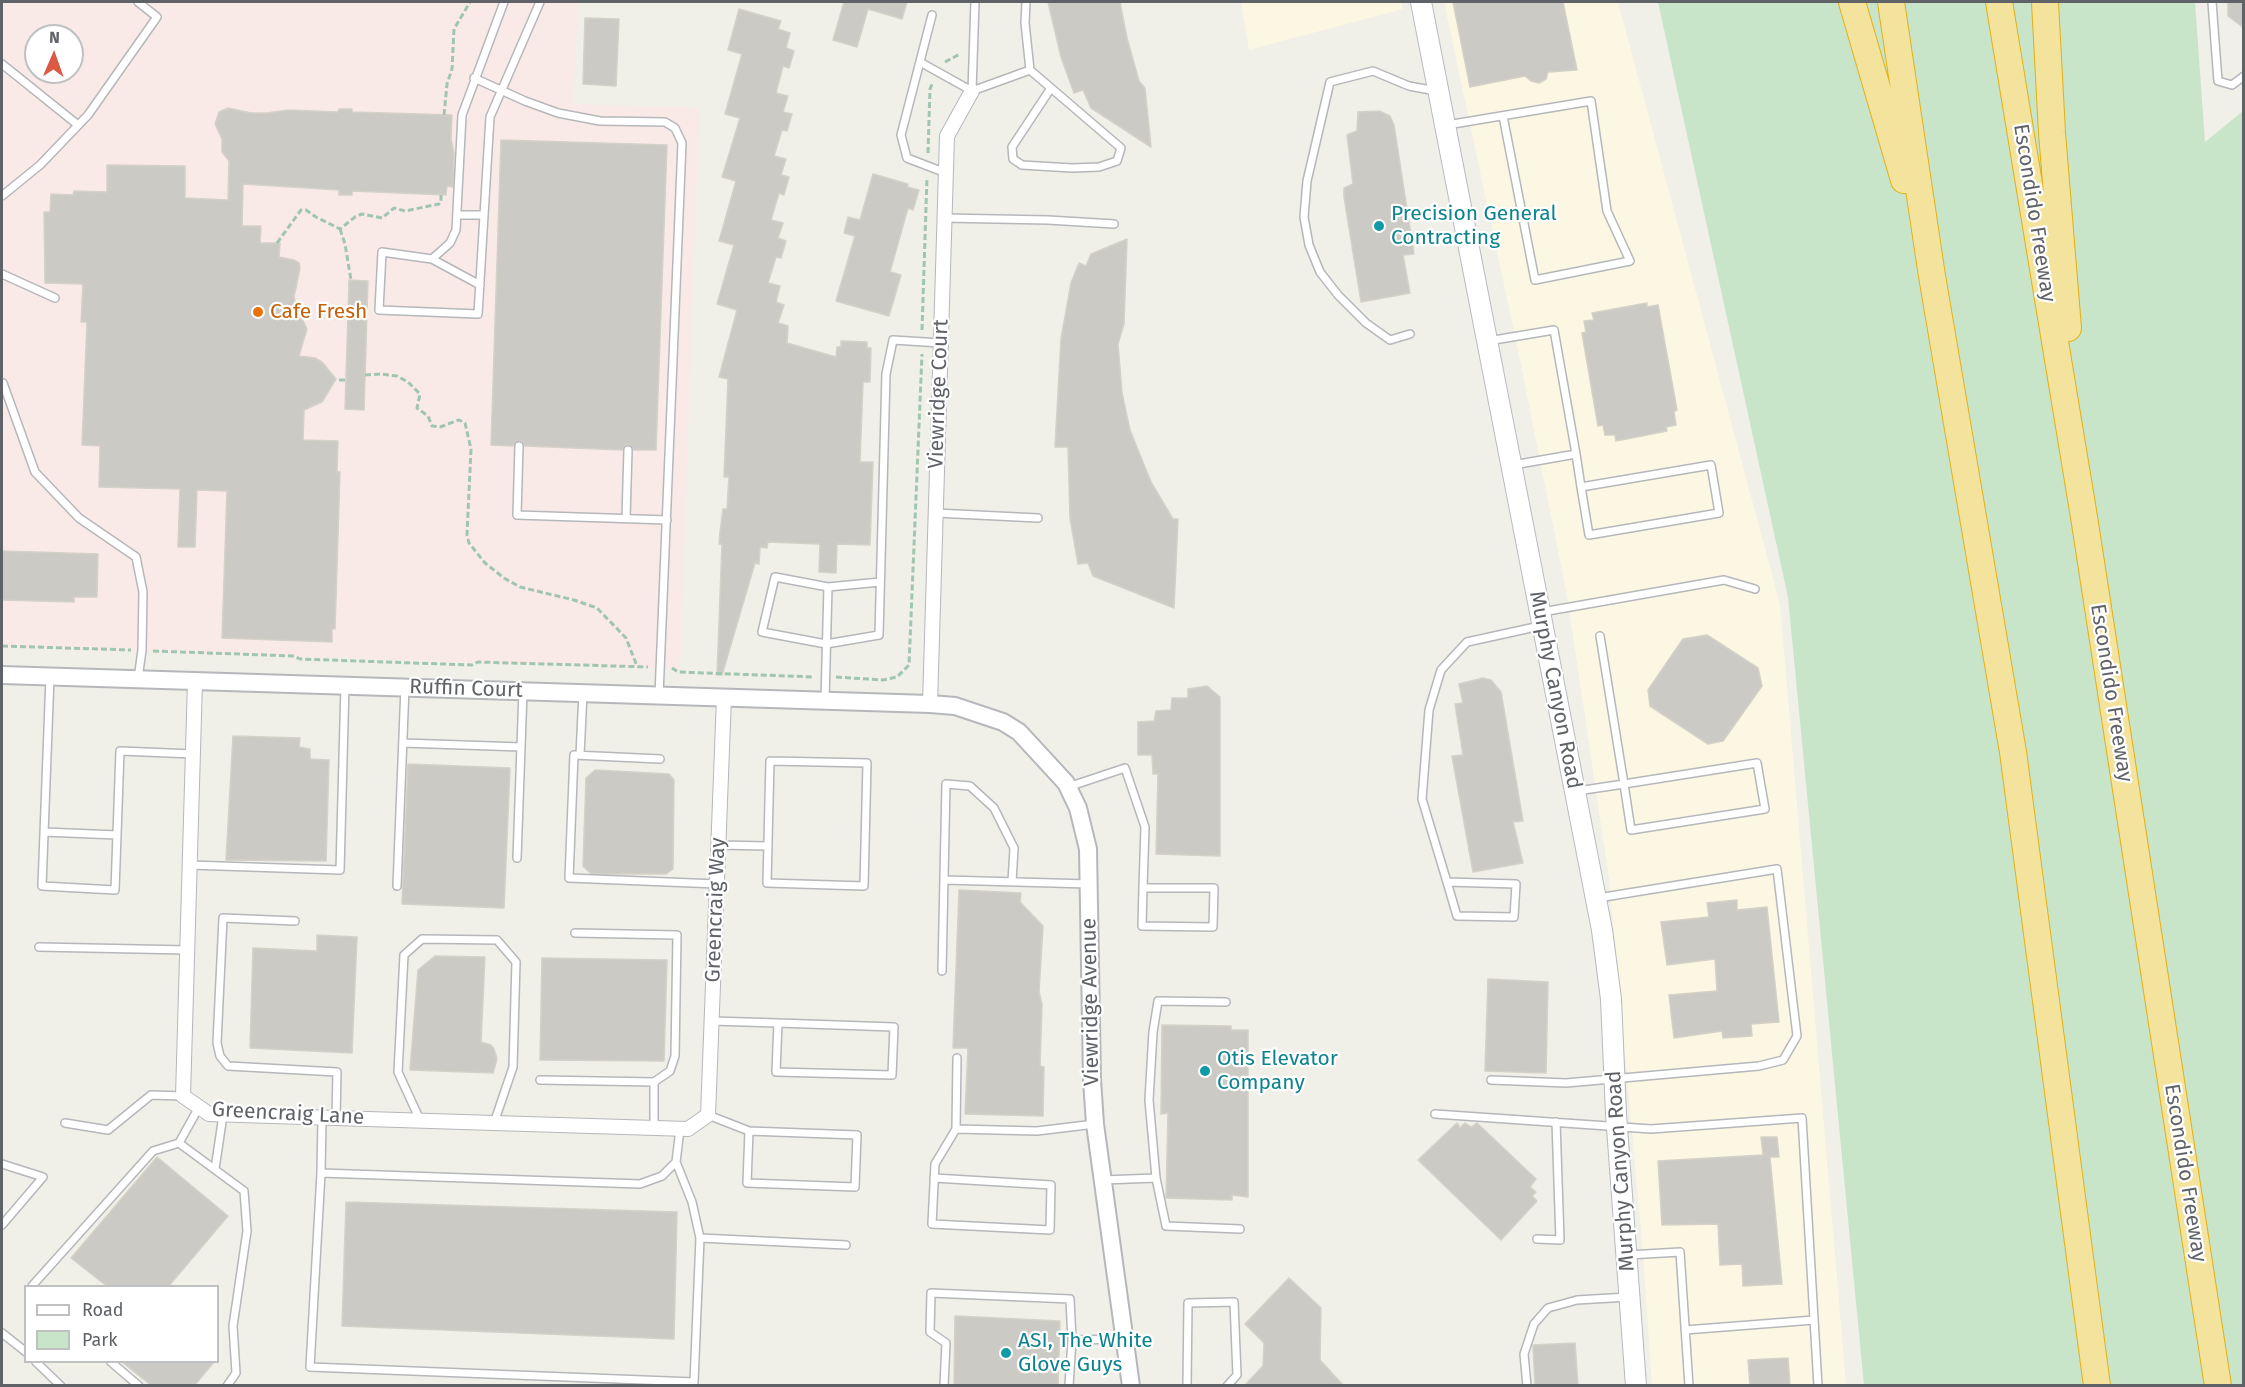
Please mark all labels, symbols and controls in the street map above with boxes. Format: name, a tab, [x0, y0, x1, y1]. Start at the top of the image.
north arrow	[24, 24, 84, 84]
text: N	[49, 28, 60, 47]
street label: Escondido Freeway	[2007, 122, 2061, 304]
place label: Precision General Contracting	[1391, 201, 1557, 251]
marker: Precision General Contracting	[1372, 219, 1386, 233]
place label: Cafe Fresh	[270, 299, 367, 325]
marker: Cafe Fresh	[251, 305, 265, 319]
street label: Viewridge Court	[924, 319, 954, 469]
street label: Murphy Canyon Road	[1523, 589, 1587, 791]
street label: Escondido Freeway	[2084, 602, 2138, 784]
street label: Ruffin Court	[409, 674, 523, 704]
street label: Greencraig Way	[701, 837, 731, 983]
street label: Viewridge Avenue	[1077, 918, 1105, 1086]
place label: Otis Elevator Company	[1217, 1046, 1338, 1096]
marker: Otis Elevator Company	[1198, 1064, 1212, 1078]
street label: Murphy Canyon Road	[1601, 1070, 1641, 1272]
street label: Escondido Freeway	[2158, 1082, 2212, 1264]
street label: Greencraig Lane	[211, 1097, 365, 1131]
legend	[24, 1285, 219, 1363]
text: Road	[82, 1299, 124, 1321]
place label: ASI, The White Glove Guys	[1018, 1328, 1153, 1378]
text: Park	[82, 1329, 117, 1351]
marker: ASI, The White Glove Guys	[999, 1346, 1013, 1360]

